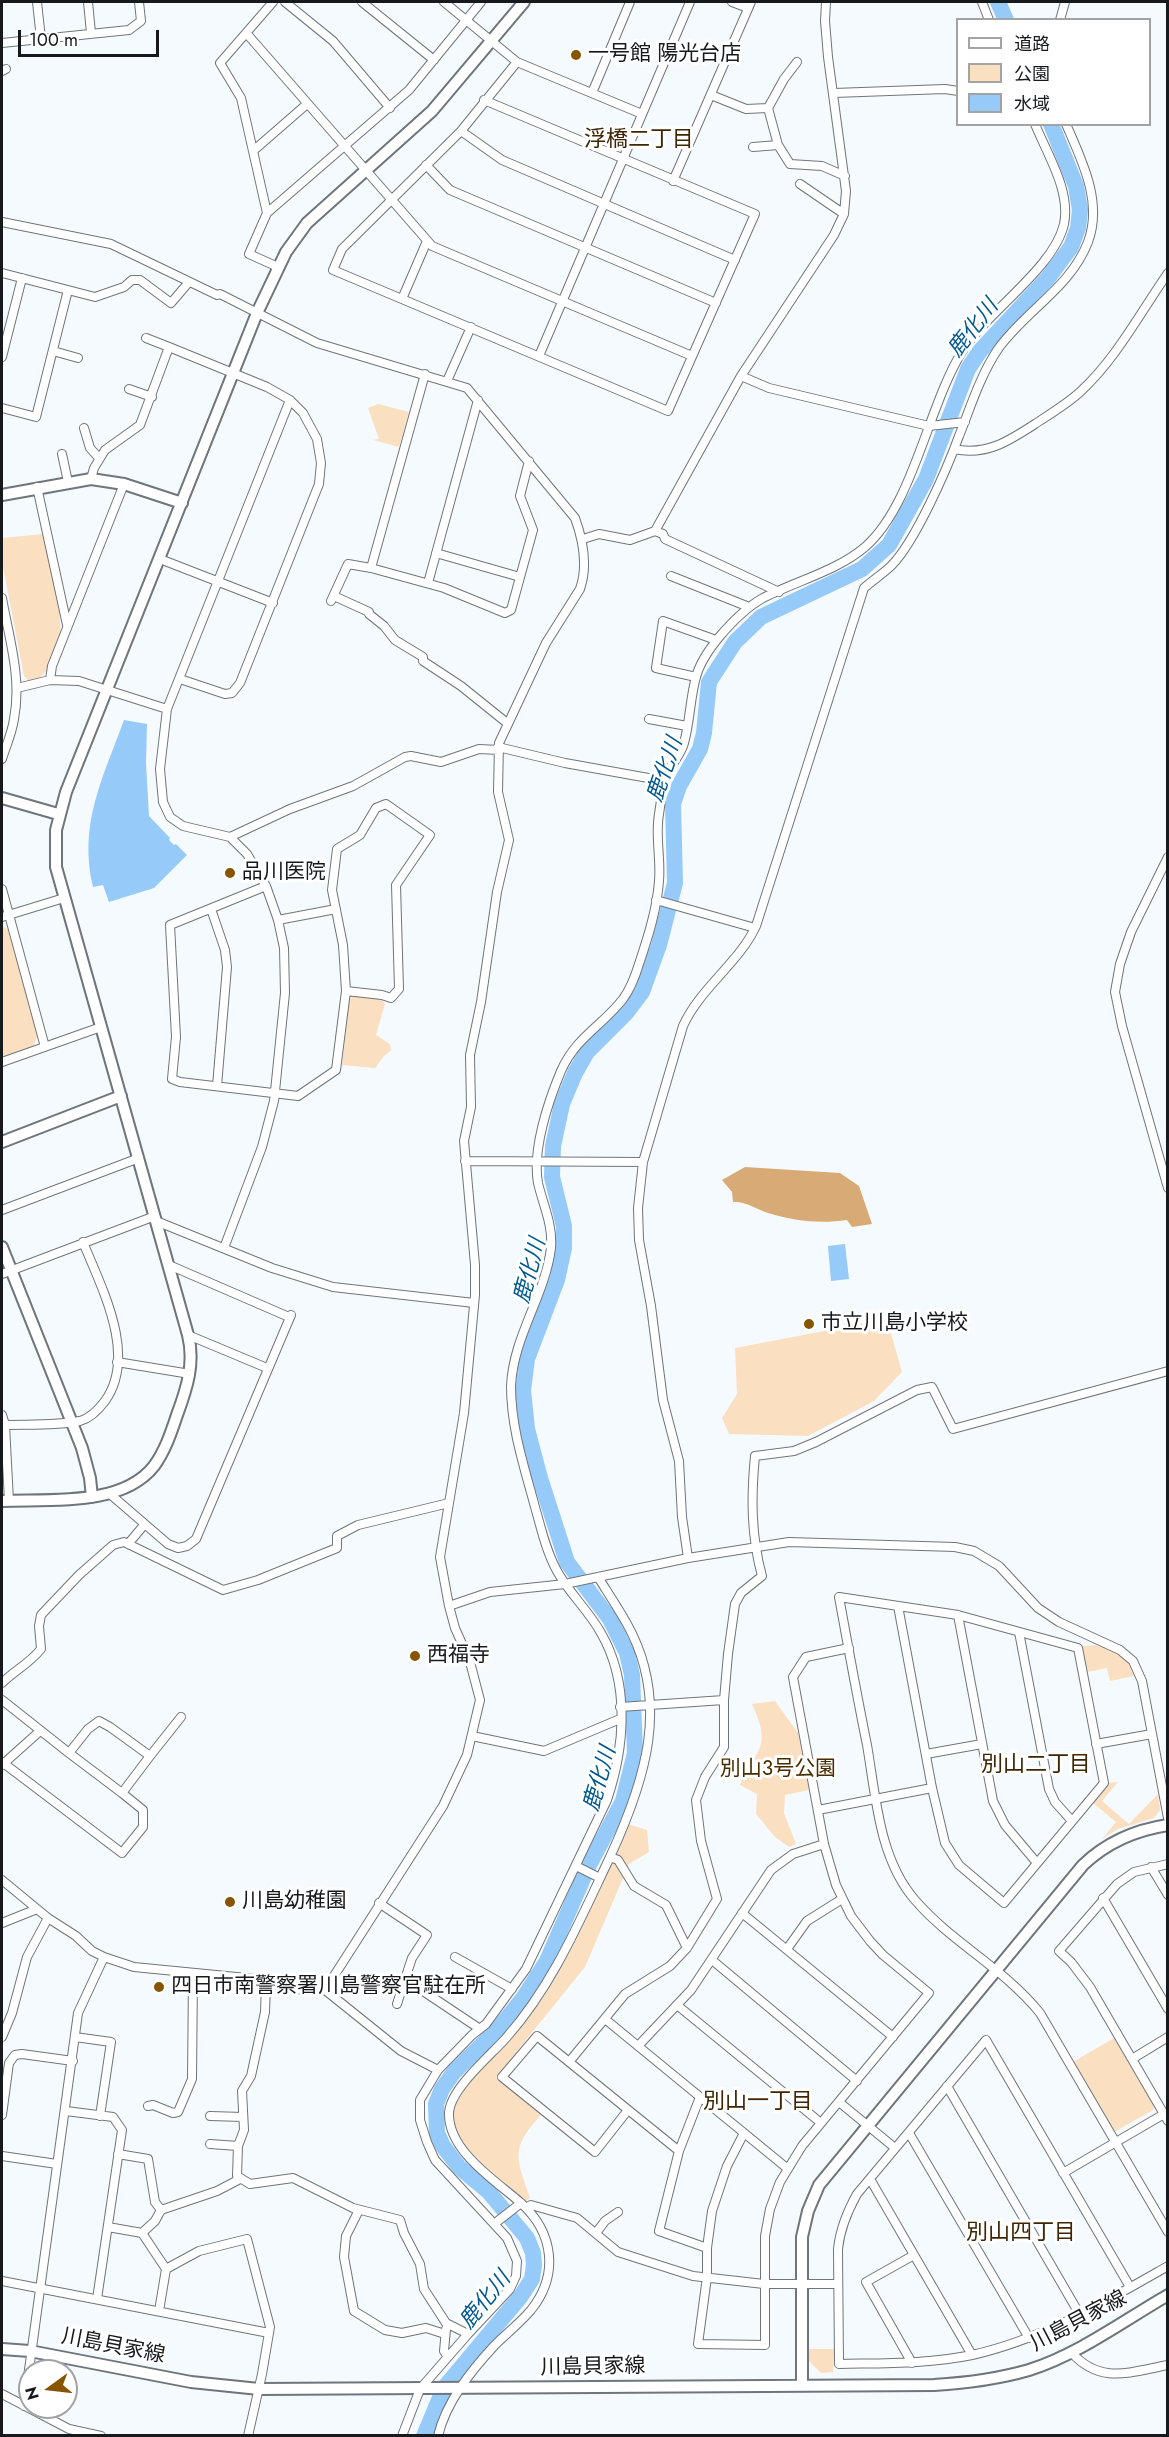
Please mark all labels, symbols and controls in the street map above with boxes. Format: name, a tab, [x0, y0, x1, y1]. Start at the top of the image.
scale bar	[21, 18, 162, 56]
legend	[956, 18, 1151, 126]
text: 100 m	[29, 27, 78, 53]
text: 道路	[1014, 31, 1050, 57]
place label: 一号館 陽光台店	[588, 42, 741, 68]
marker: 一号館 陽光台店	[569, 48, 583, 62]
text: 公園	[1014, 61, 1050, 87]
text: 水域	[1014, 91, 1050, 117]
district label: 浮橋二丁目	[584, 128, 694, 154]
water label: 鹿化川	[943, 295, 1005, 363]
water label: 鹿化川	[643, 735, 689, 805]
place label: 品川医院	[242, 860, 326, 886]
marker: 品川医院	[223, 866, 237, 880]
water label: 鹿化川	[510, 1236, 552, 1306]
place label: 市立川島小学校	[821, 1311, 968, 1337]
marker: 市立川島小学校	[802, 1317, 816, 1331]
place label: 西福寺	[427, 1643, 490, 1669]
marker: 西福寺	[408, 1649, 422, 1663]
water label: 鹿化川	[579, 1744, 623, 1814]
district label: 別山二丁目	[981, 1753, 1091, 1779]
park label: 別山3号公園	[720, 1757, 836, 1783]
place label: 川島幼稚園	[242, 1889, 347, 1915]
marker: 川島幼稚園	[223, 1895, 237, 1909]
place label: 四日市南警察署川島警察官駐在所	[171, 1974, 486, 2000]
marker: 四日市南警察署川島警察官駐在所	[152, 1980, 166, 1994]
district label: 別山一丁目	[703, 2090, 813, 2116]
district label: 別山四丁目	[966, 2221, 1076, 2247]
water label: 鹿化川	[455, 2267, 517, 2335]
street label: 川島貝家線	[1027, 2286, 1131, 2358]
street label: 川島貝家線	[59, 2325, 167, 2369]
street label: 川島貝家線	[540, 2354, 646, 2382]
north arrow	[18, 2359, 78, 2419]
text: N	[19, 2384, 45, 2402]

